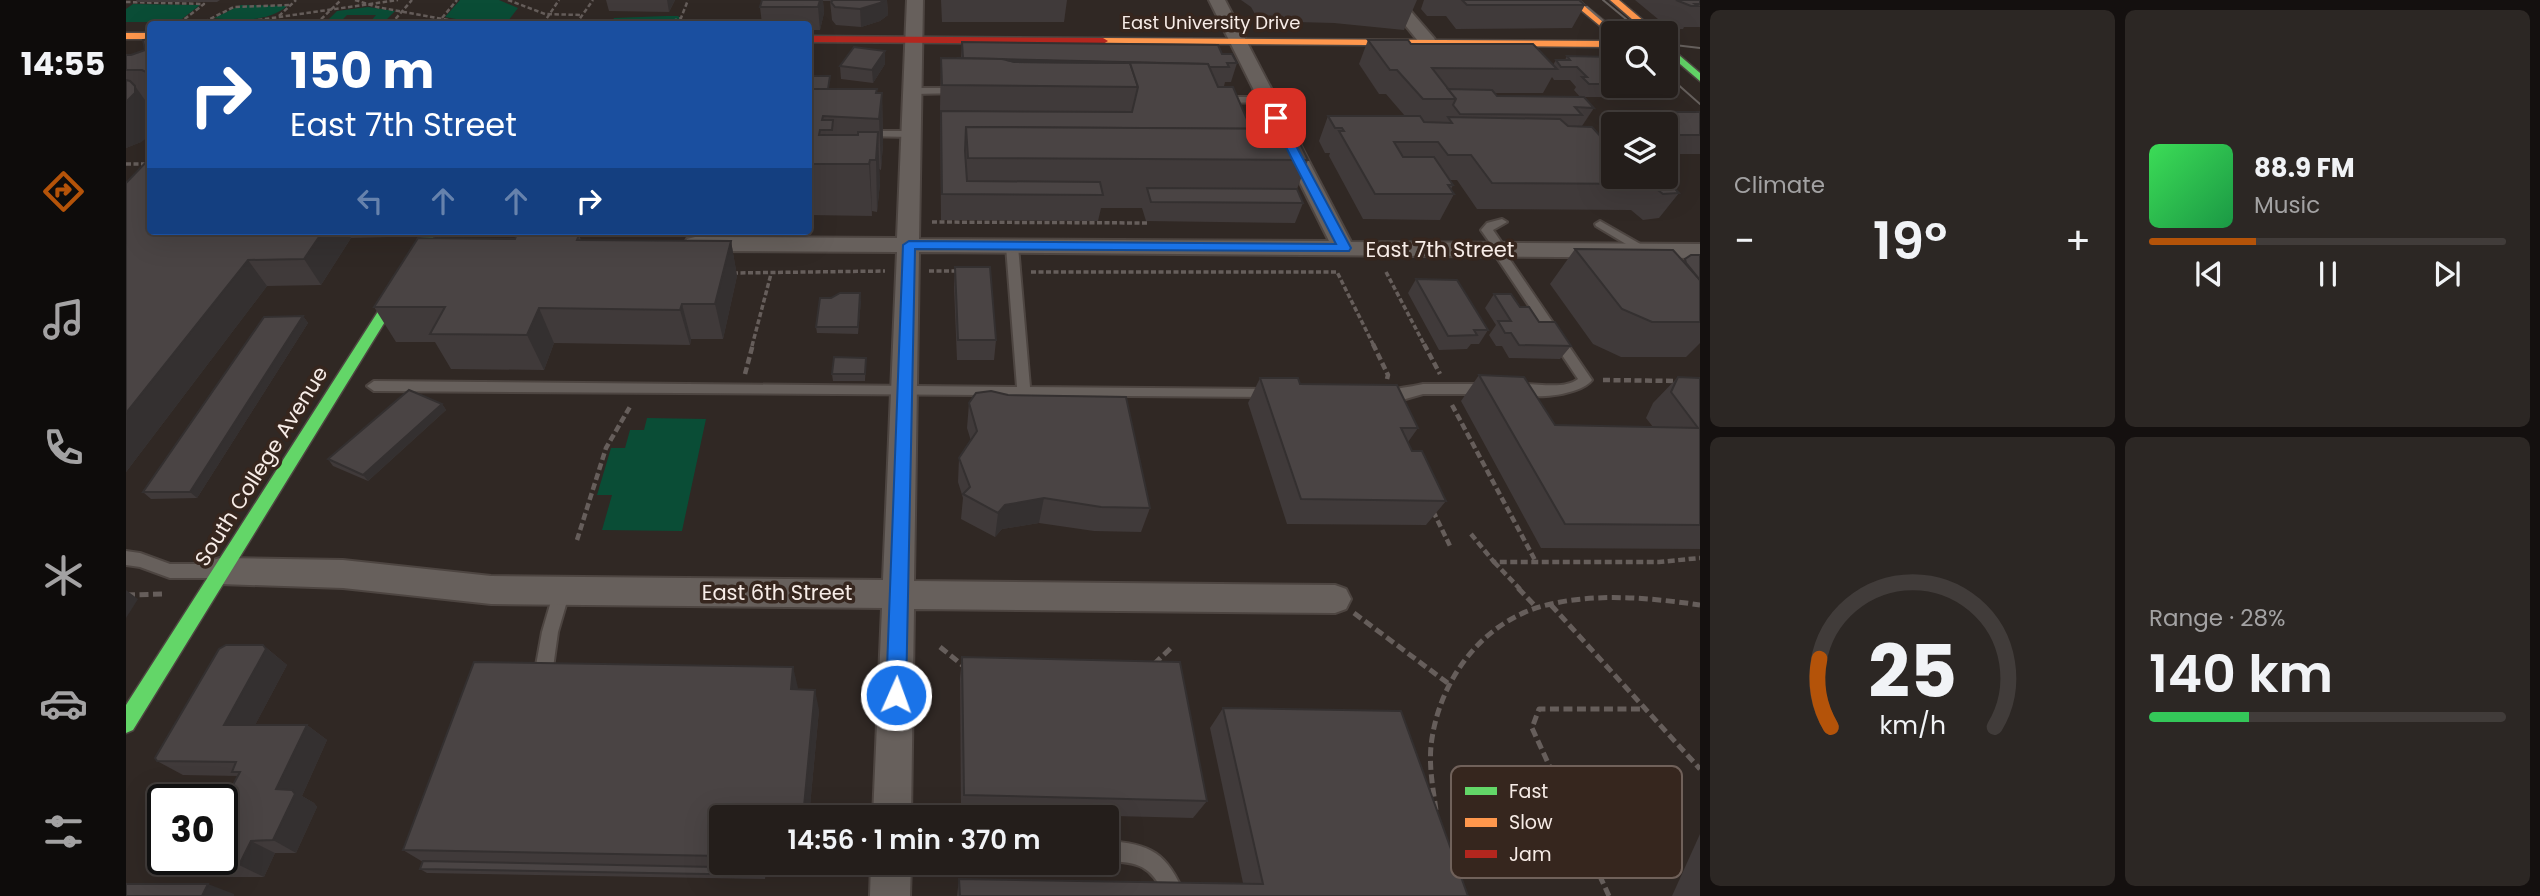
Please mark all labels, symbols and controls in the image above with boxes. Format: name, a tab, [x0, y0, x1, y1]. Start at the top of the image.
street label: East University Drive	[1122, 10, 1300, 35]
map controls	[1601, 21, 1678, 189]
button: search	[1601, 21, 1678, 98]
text: 150 m	[290, 37, 435, 105]
text: 14:55	[21, 41, 105, 86]
icon: right	[175, 49, 266, 140]
pin	[1246, 88, 1306, 148]
icon: arrive	[1257, 99, 1295, 137]
text: East 7th Street	[290, 102, 517, 147]
button: layers	[1601, 112, 1678, 189]
text: 88.9 FM	[2254, 150, 2355, 186]
icon: directions	[39, 167, 88, 216]
text: Climate	[1734, 169, 1825, 201]
icon: left	[351, 182, 389, 220]
icon: ahead	[424, 182, 462, 220]
icon: ahead	[497, 182, 535, 220]
icon: right	[570, 182, 608, 220]
text: Music	[2254, 189, 2320, 221]
text: 19°	[1873, 204, 1947, 277]
text: −	[1734, 214, 1755, 267]
text: +	[2065, 214, 2091, 267]
street label: East 7th Street	[1366, 235, 1514, 264]
icon: previous	[2190, 255, 2228, 293]
icon: pause	[2309, 255, 2347, 293]
icon: next	[2428, 255, 2466, 293]
icon: music	[39, 295, 88, 344]
street label: South College Avenue	[188, 361, 334, 571]
icon: phone	[39, 423, 88, 472]
icon: climate	[39, 551, 88, 600]
street label: East 6th Street	[702, 578, 852, 607]
text: Range · 28%	[2149, 602, 2285, 634]
text: 25	[1868, 622, 1957, 723]
text: 140 km	[2149, 637, 2333, 710]
position arrow	[859, 658, 933, 732]
icon: car	[39, 679, 88, 728]
text: km/h	[1879, 708, 1946, 743]
legend	[1451, 766, 1682, 878]
text: Fast	[1509, 778, 1548, 805]
speed limit sign: 30	[147, 784, 238, 875]
icon: filters	[39, 807, 88, 856]
text: Slow	[1509, 809, 1553, 836]
text: 14:56 · 1 min · 370 m	[788, 822, 1040, 858]
text: Jam	[1509, 841, 1551, 868]

